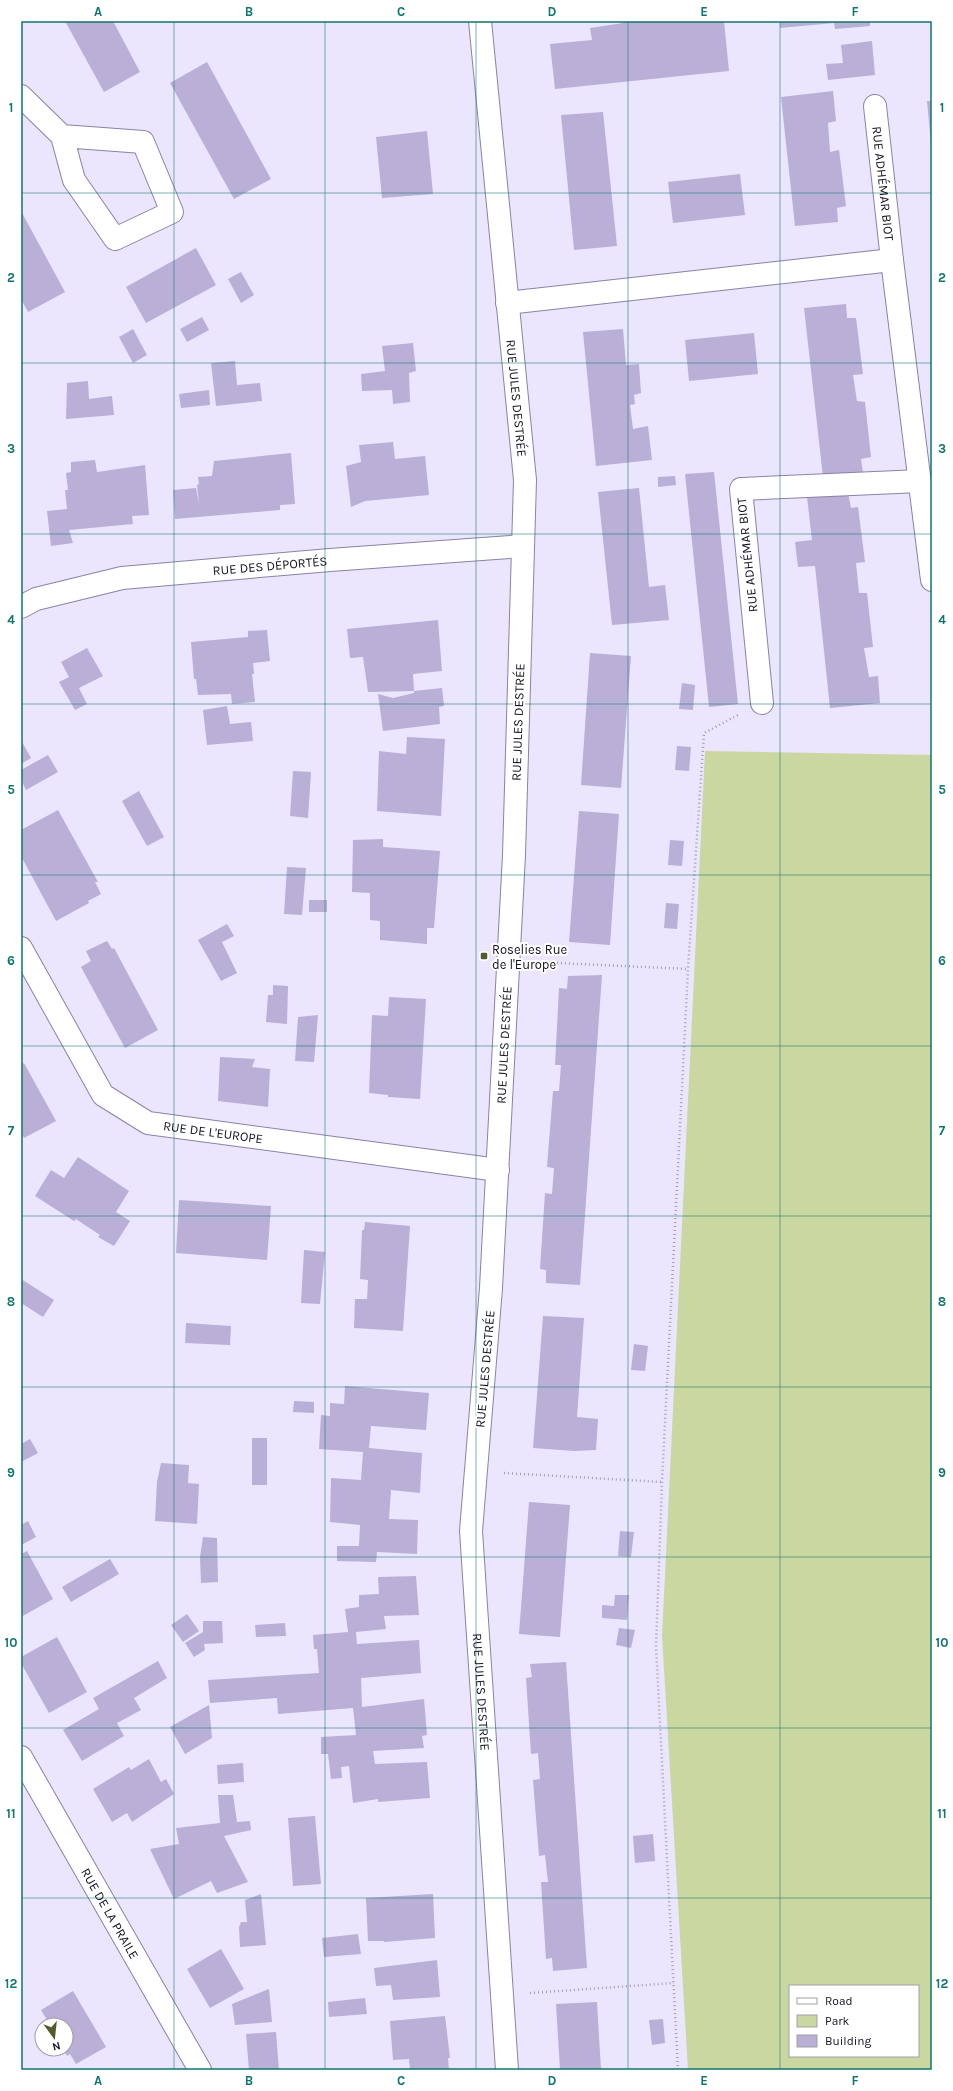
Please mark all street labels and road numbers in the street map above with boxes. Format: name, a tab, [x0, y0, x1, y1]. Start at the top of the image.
street label: RUE ADHÉMAR BIOT	[870, 125, 897, 242]
street label: RUE JULES DESTRÉE	[504, 339, 531, 458]
street label: RUE ADHÉMAR BIOT	[731, 497, 760, 613]
street label: RUE DES DÉPORTÉS	[212, 551, 328, 578]
street label: RUE JULES DESTRÉE	[506, 663, 528, 781]
street label: RUE JULES DESTRÉE	[491, 986, 515, 1104]
street label: RUE DE L'EUROPE	[162, 1118, 264, 1146]
street label: RUE JULES DESTRÉE	[470, 1310, 498, 1428]
street label: RUE JULES DESTRÉE	[470, 1633, 495, 1751]
street label: RUE DE LA PRAILE	[78, 1865, 142, 1961]

